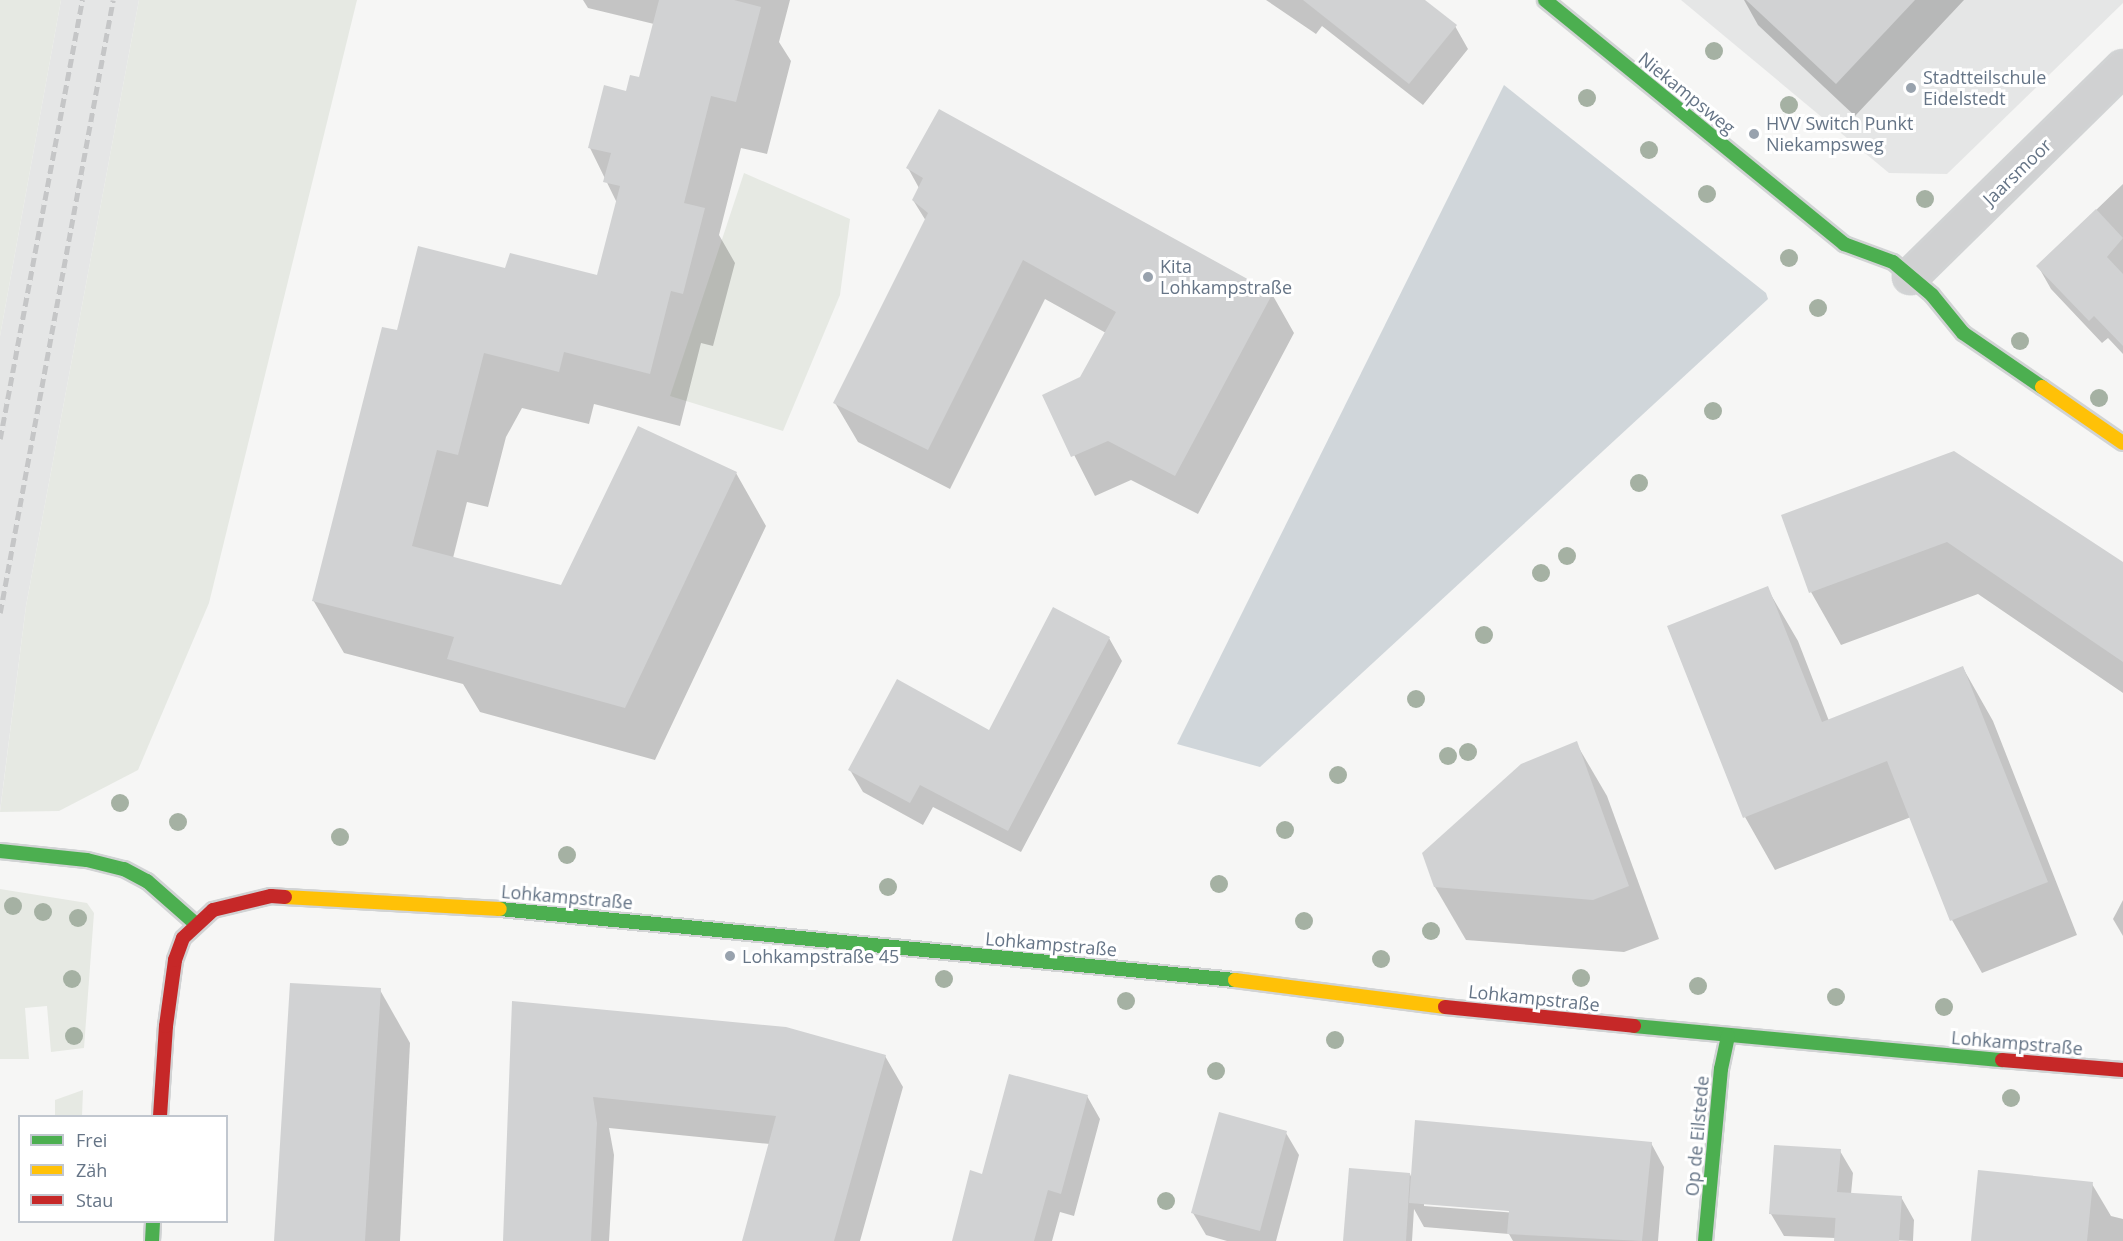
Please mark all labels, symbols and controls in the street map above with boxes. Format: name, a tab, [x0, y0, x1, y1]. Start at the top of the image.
street label: Niekampsweg	[1634, 48, 1740, 138]
place label: Stadtteilschule Eidelstedt	[1923, 67, 2046, 110]
marker: Stadtteilschule Eidelstedt	[1904, 81, 1918, 95]
place label: HVV Switch Punkt Niekampsweg	[1766, 113, 1913, 156]
marker: HVV Switch Punkt Niekampsweg	[1747, 127, 1761, 141]
street label: Jaarsmoor	[1978, 134, 2056, 210]
place label: Kita Lohkampstraße	[1160, 256, 1292, 298]
marker: Kita Lohkampstraße	[1141, 270, 1155, 284]
street label: Lohkampstraße	[500, 880, 634, 914]
street label: Lohkampstraße	[984, 927, 1118, 961]
place label: Lohkampstraße 45	[742, 945, 899, 967]
marker: Lohkampstraße 45	[723, 949, 737, 963]
street label: Lohkampstraße	[1467, 980, 1601, 1016]
street label: Lohkampstraße	[1950, 1026, 2084, 1060]
street label: Op de Eilstede	[1681, 1075, 1713, 1197]
legend	[18, 1115, 228, 1223]
text: Frei	[76, 1128, 107, 1152]
text: Zäh	[76, 1158, 107, 1182]
text: Stau	[76, 1188, 113, 1212]

